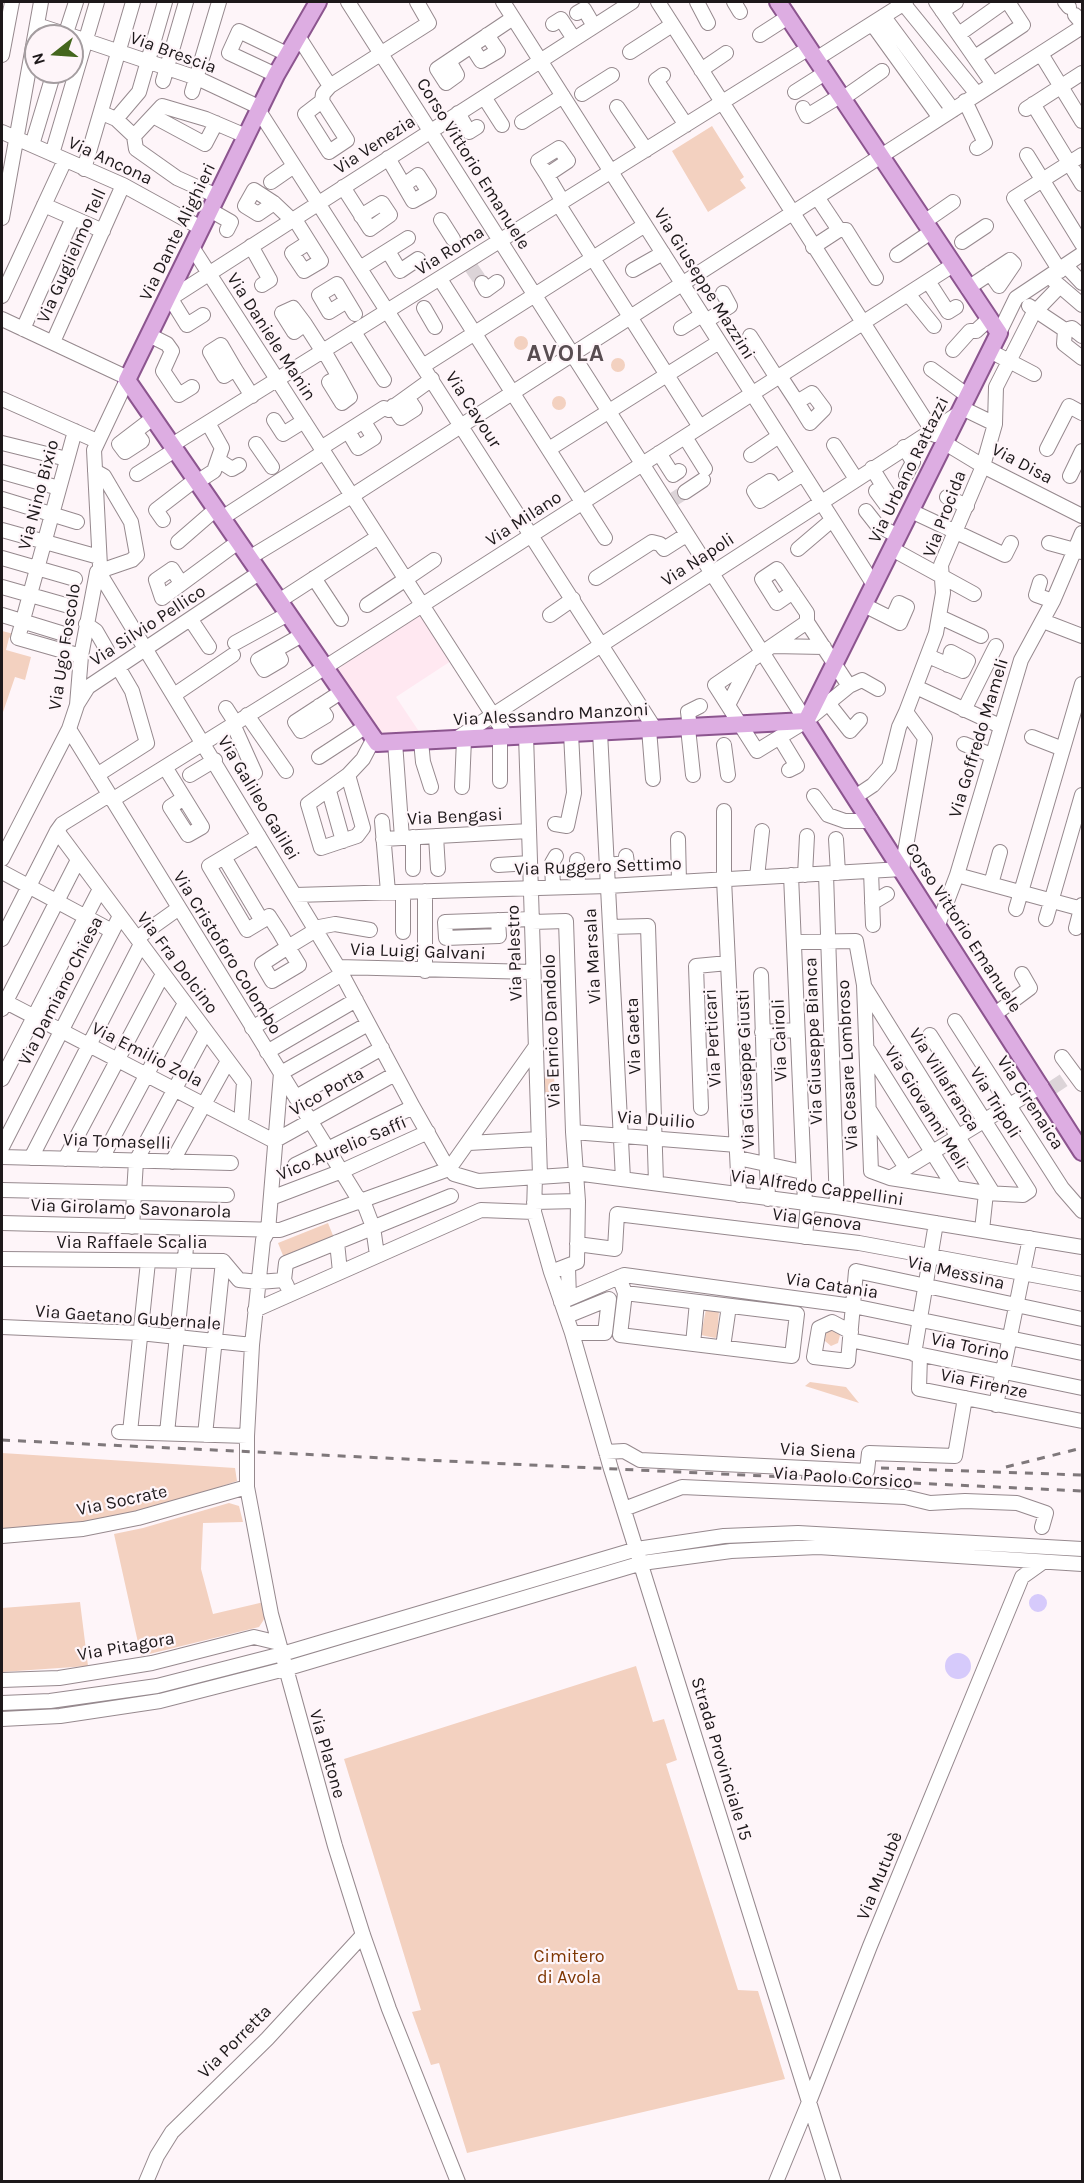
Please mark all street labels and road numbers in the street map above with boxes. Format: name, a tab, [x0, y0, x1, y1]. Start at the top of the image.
street label: Via Brescia	[127, 27, 219, 79]
street label: Corso Vittorio Emanuele	[411, 74, 535, 254]
street label: Via Venezia	[330, 111, 420, 179]
street label: Via Ancona	[64, 132, 156, 190]
street label: Via Dante Alighieri	[135, 159, 221, 305]
street label: Via Guglielmo Tell	[33, 185, 111, 327]
street label: Via Giuseppe Mazzini	[649, 204, 759, 364]
street label: Via Roma	[412, 221, 488, 281]
street label: Via Daniele Manin	[222, 269, 320, 405]
street label: Via Cavour	[440, 368, 506, 452]
street label: Via Urbano Rattazzi	[864, 393, 954, 547]
street label: Via Nino Bixio	[14, 437, 64, 553]
street label: Via Disa	[988, 439, 1056, 489]
street label: Via Procida	[919, 468, 971, 560]
street label: Via Milano	[482, 487, 566, 551]
street label: Via Napoli	[657, 528, 739, 592]
street label: Via Silvio Pellico	[86, 581, 210, 671]
street label: Via Ugo Foscolo	[44, 582, 86, 712]
street label: Via Goffredo Mameli	[944, 656, 1014, 820]
street label: Via Alessandro Manzoni	[453, 699, 649, 731]
street label: Via Galileo Galilei	[212, 732, 304, 864]
street label: Via Bengasi	[407, 804, 503, 830]
street label: Corso Vittorio Emanuele	[900, 839, 1026, 1017]
street label: Via Ruggero Settimo	[514, 853, 682, 881]
street label: Via Cristoforo Colombo	[168, 867, 286, 1039]
street label: Via Palestro	[503, 904, 527, 1002]
street label: Via Fra Dolcino	[132, 908, 222, 1018]
street label: Via Marsala	[580, 908, 606, 1004]
street label: Via Damiano Chiesa	[14, 913, 108, 1069]
street label: Via Luigi Galvani	[350, 939, 486, 965]
street label: Via Enrico Dandolo	[539, 954, 565, 1108]
street label: Via Giuseppe Bianca	[800, 957, 828, 1125]
street label: Via Cesare Lombroso	[833, 979, 863, 1151]
street label: Via Perticari	[700, 988, 726, 1088]
street label: Via Giuseppe Giusti	[732, 989, 760, 1149]
street label: Via Gaeta	[622, 997, 646, 1075]
street label: Via Cairoli	[768, 998, 792, 1082]
street label: Via Emilio Zola	[88, 1018, 206, 1092]
street label: Via Villafranca	[904, 1024, 984, 1136]
street label: Via Giovanni Meli	[879, 1042, 973, 1174]
street label: Via Cirenaica	[992, 1052, 1068, 1154]
street label: Vico Porta	[286, 1063, 368, 1121]
street label: Via Tripoli	[965, 1063, 1025, 1143]
street label: Via Duilio	[616, 1107, 696, 1133]
street label: Vico Aurelio Saffi	[274, 1112, 410, 1186]
street label: Via Tomaselli	[63, 1129, 171, 1155]
street label: Via Alfredo Cappellini	[729, 1165, 905, 1211]
street label: Via Girolamo Savonarola	[30, 1195, 232, 1223]
street label: Via Genova	[771, 1204, 863, 1236]
street label: Via Raffaele Scalia	[56, 1232, 208, 1254]
street label: Via Messina	[905, 1251, 1007, 1295]
street label: Via Catania	[784, 1268, 880, 1304]
street label: Via Gaetano Gubernale	[34, 1301, 222, 1335]
street label: Via Torino	[929, 1328, 1011, 1366]
street label: Via Firenze	[938, 1364, 1030, 1404]
street label: Via Siena	[780, 1438, 856, 1464]
street label: Via Paolo Corsico	[772, 1462, 914, 1494]
street label: Via Socrate	[75, 1481, 169, 1521]
street label: Via Pitagora	[76, 1628, 176, 1666]
street label: Strada Provinciale 15	[686, 1675, 756, 1843]
street label: Via Platone	[304, 1707, 350, 1801]
street label: Via Mutubè	[852, 1829, 908, 1923]
street label: Via Porretta	[194, 2001, 276, 2083]

